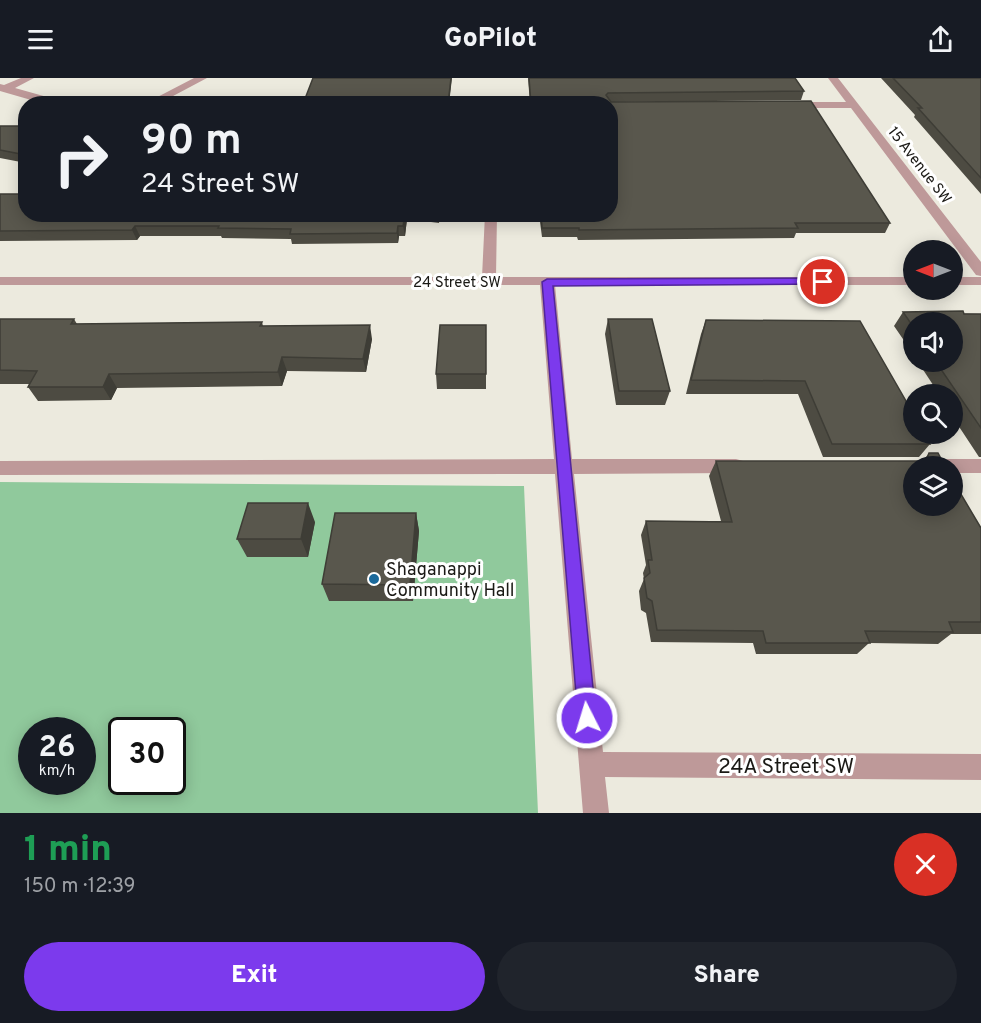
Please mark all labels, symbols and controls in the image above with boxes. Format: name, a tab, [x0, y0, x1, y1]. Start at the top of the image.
text: GoPilot	[444, 22, 537, 56]
icon: menu	[24, 23, 57, 56]
icon: share	[924, 23, 957, 56]
text: 90 m	[141, 116, 242, 169]
icon: right	[42, 120, 120, 198]
street label: 15 Avenue SW	[883, 124, 955, 208]
text: 24 Street SW	[141, 168, 299, 202]
north arrow	[903, 240, 963, 300]
map controls	[903, 240, 963, 516]
pin	[797, 256, 848, 307]
icon: arrive	[806, 265, 839, 298]
street label: 24 Street SW	[413, 274, 501, 293]
button: sound	[903, 312, 963, 372]
button: search	[903, 384, 963, 444]
button: layers	[903, 456, 963, 516]
place label: Shaganappi Community Hall	[386, 559, 515, 603]
marker: Shaganappi Community Hall	[367, 572, 381, 586]
position arrow	[555, 686, 619, 750]
speed limit sign: 30	[108, 717, 186, 795]
text: 26	[39, 730, 75, 767]
street label: 24A Street SW	[718, 754, 854, 781]
text: km/h	[39, 762, 75, 781]
text: 1 min	[24, 828, 112, 874]
button: close	[894, 833, 957, 896]
text: 150 m · 12:39	[24, 874, 136, 900]
button: Exit	[24, 942, 485, 1011]
button: Share	[497, 942, 957, 1011]

